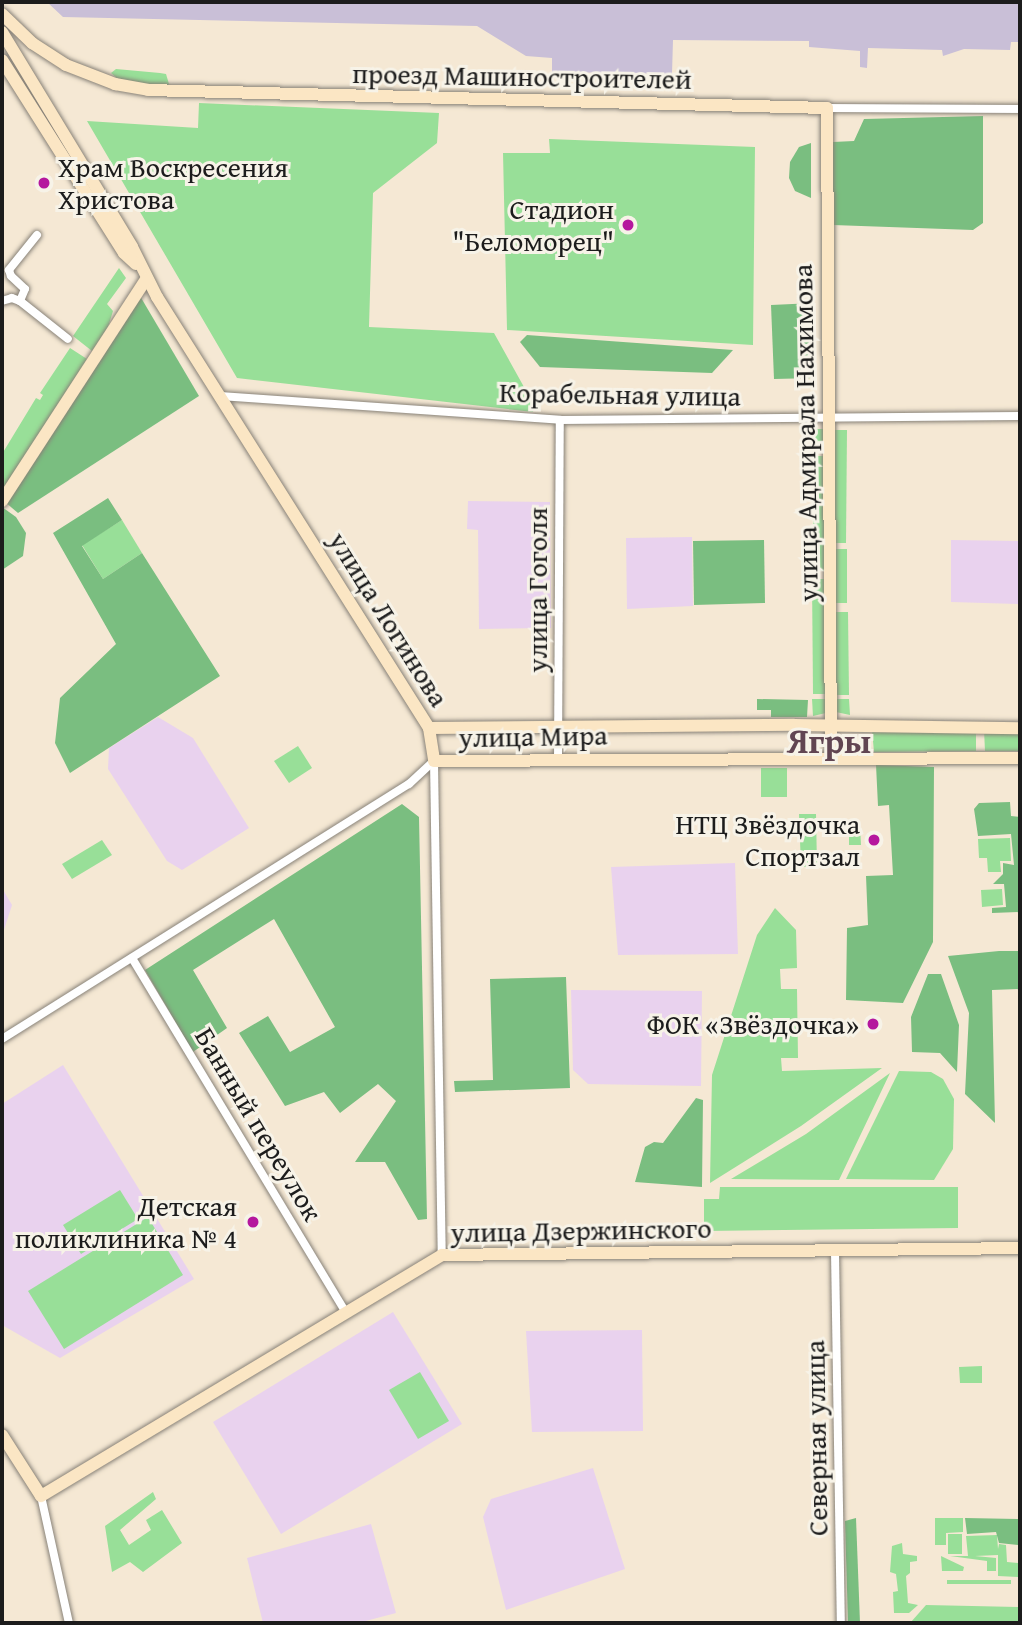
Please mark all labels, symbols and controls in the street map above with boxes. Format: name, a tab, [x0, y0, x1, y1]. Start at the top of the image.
street label: проезд Машиностроителей	[352, 56, 692, 96]
place label: Храм Воскресения Христова	[58, 150, 288, 216]
marker: Храм Воскресения Христова	[36, 175, 52, 191]
place label: Стадион "Беломорец"	[452, 192, 614, 258]
marker: Стадион "Беломорец"	[620, 217, 636, 233]
street label: улица Адмирала Нахимова	[785, 264, 825, 602]
street label: Корабельная улица	[499, 375, 741, 413]
street label: улица Гоголя	[520, 507, 554, 673]
street label: улица Логинова	[322, 525, 456, 713]
street label: улица Мира	[458, 718, 608, 754]
district label: Ягры	[787, 720, 871, 762]
place label: НТЦ Звёздочка Спортзал	[676, 807, 860, 873]
marker: НТЦ Звёздочка Спортзал	[866, 832, 882, 848]
place label: ФОК «Звёздочка»	[647, 1007, 859, 1041]
marker: ФОК «Звёздочка»	[865, 1016, 881, 1032]
street label: Банный переулок	[188, 1021, 330, 1227]
place label: Детская поликлиника № 4	[15, 1189, 237, 1255]
street label: улица Дзержинского	[450, 1211, 712, 1249]
marker: Детская поликлиника № 4	[243, 1212, 263, 1232]
street label: Северная улица	[797, 1340, 835, 1536]

